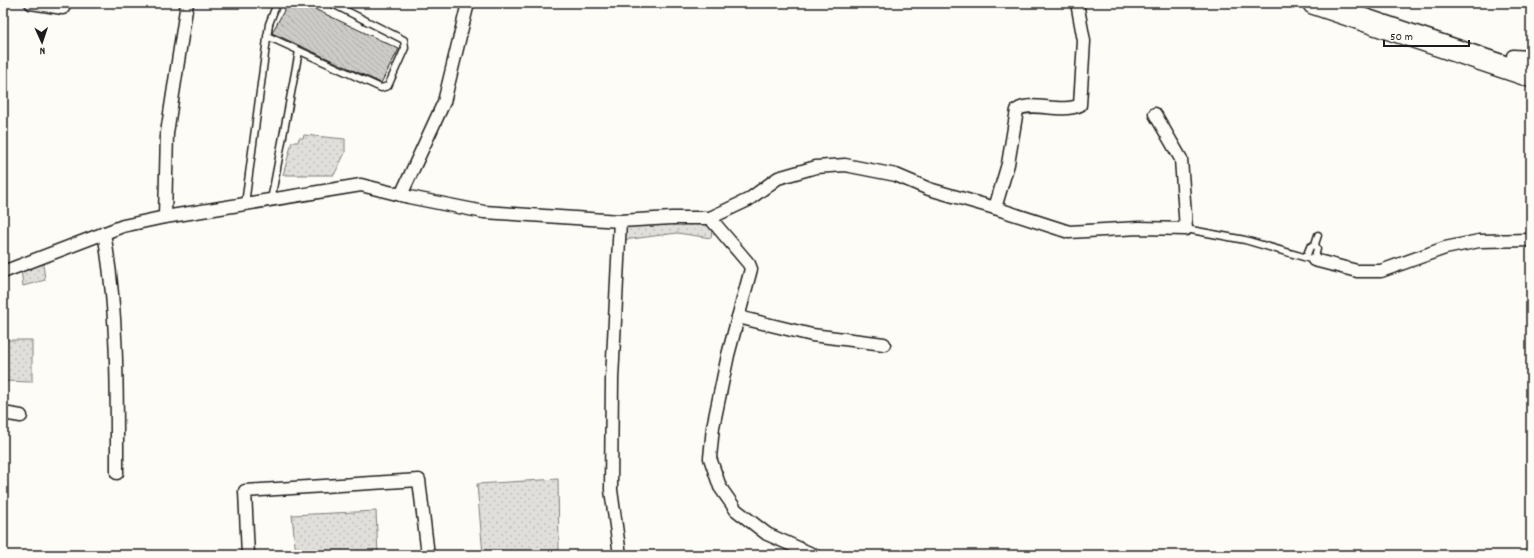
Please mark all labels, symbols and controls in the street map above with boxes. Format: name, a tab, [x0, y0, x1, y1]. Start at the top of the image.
north arrow	[22, 22, 62, 62]
scale bar	[1384, 22, 1469, 48]
text: 50 m	[1390, 29, 1413, 46]
text: N	[39, 42, 46, 58]

